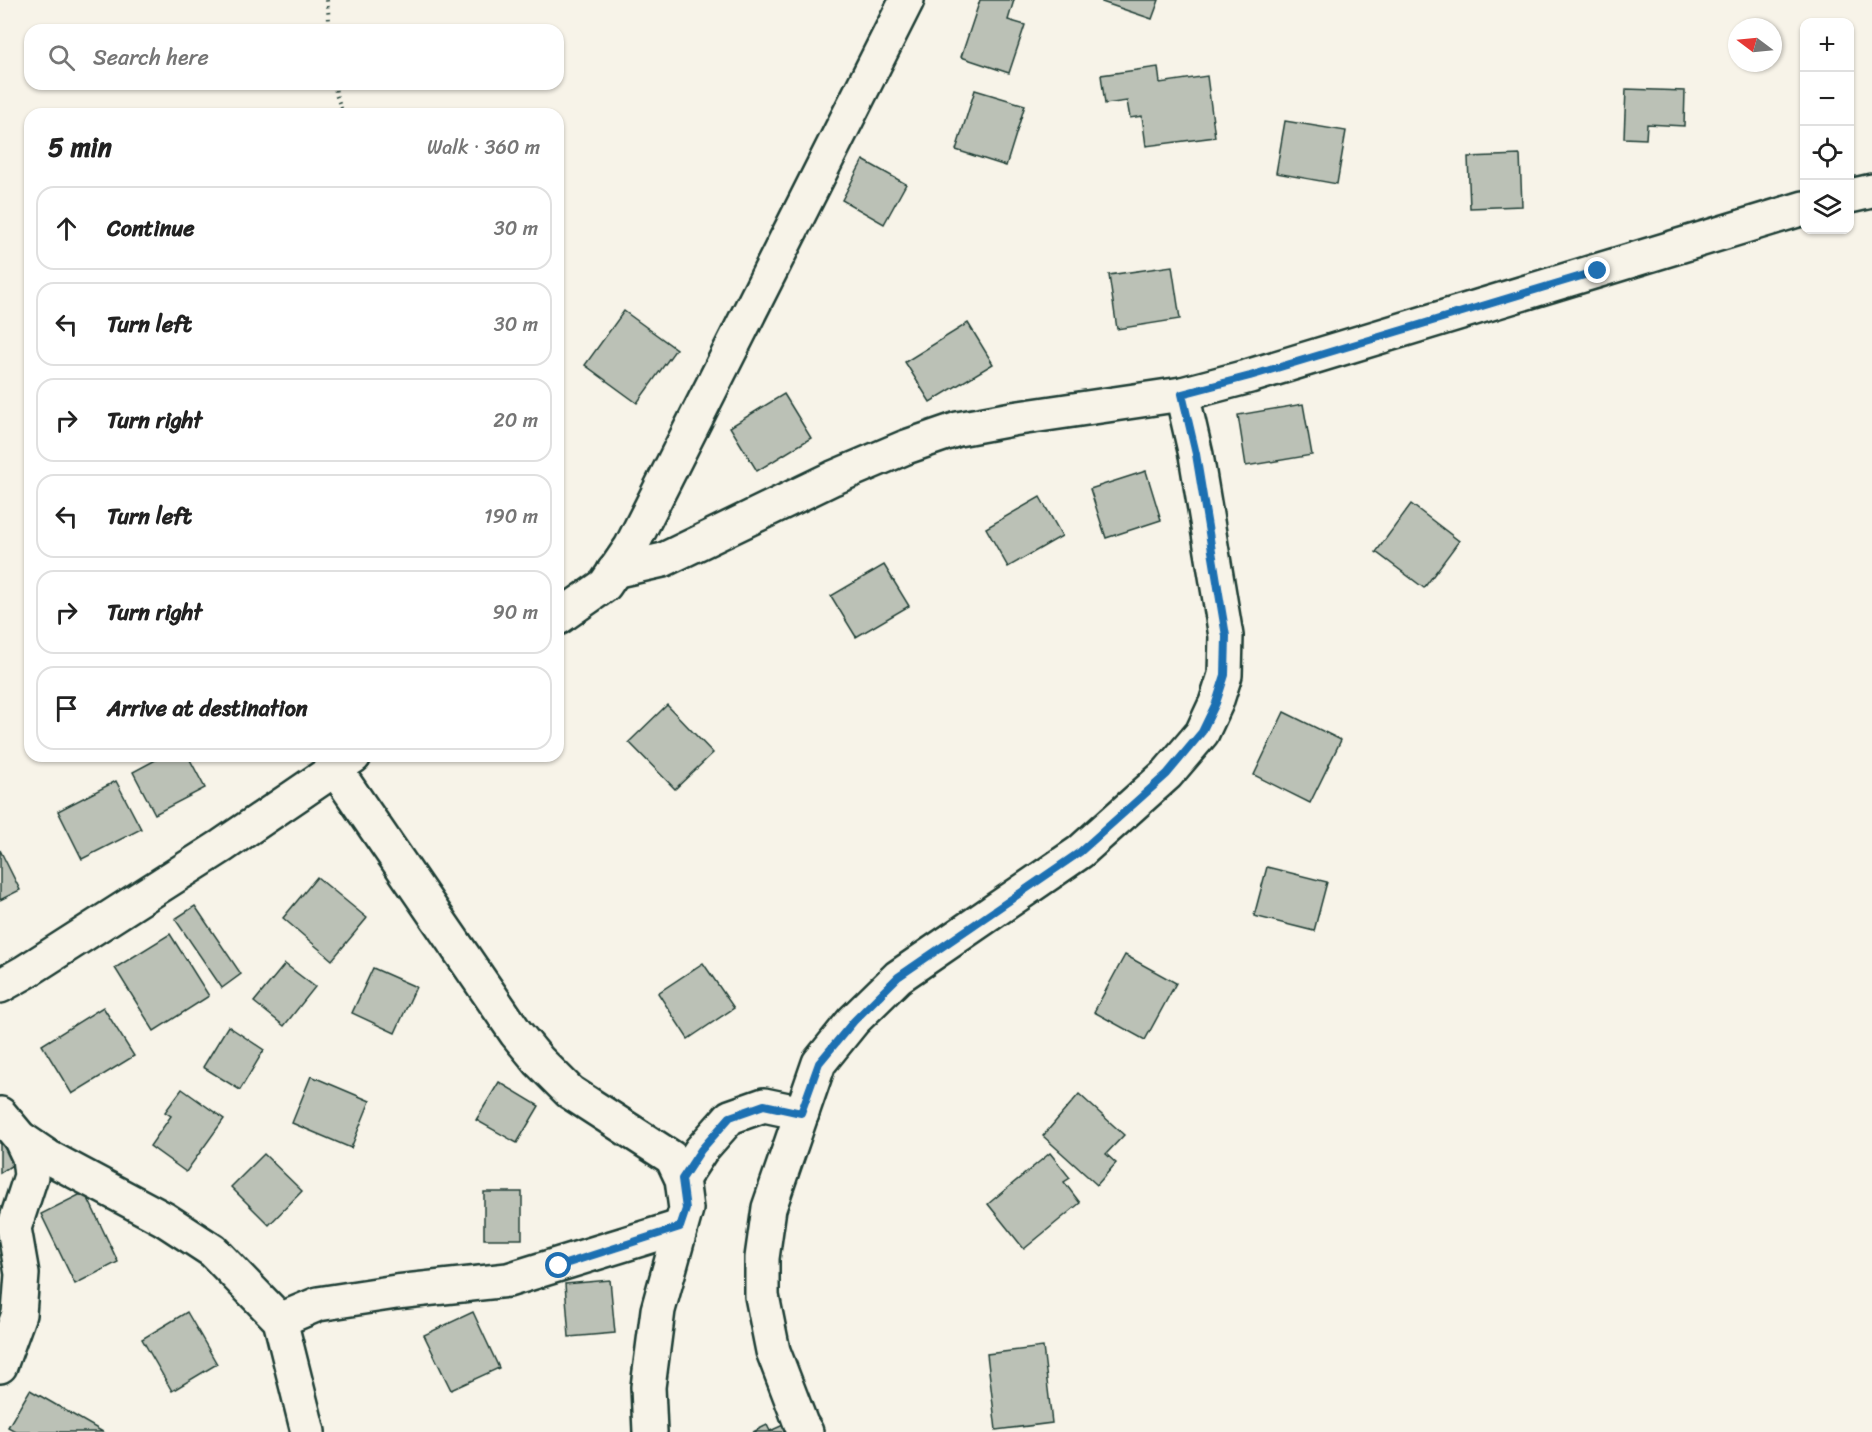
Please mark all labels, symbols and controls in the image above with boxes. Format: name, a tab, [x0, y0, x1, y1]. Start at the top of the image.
north arrow	[1728, 18, 1782, 72]
map controls	[1800, 18, 1854, 234]
button: +	[1800, 18, 1854, 72]
search box	[24, 24, 564, 90]
text: Search here	[93, 38, 209, 77]
icon: search	[45, 41, 78, 74]
button: −	[1800, 72, 1854, 126]
text: 5 min	[48, 124, 112, 170]
button: locate	[1800, 126, 1854, 180]
text: Walk · 360 m	[427, 130, 540, 165]
button: layers	[1800, 180, 1854, 234]
text: Continue	[107, 209, 195, 248]
text: 30 m	[494, 211, 538, 246]
icon: ahead	[50, 212, 83, 245]
route end	[1584, 257, 1610, 283]
text: Turn left	[107, 305, 192, 344]
text: 30 m	[494, 307, 538, 342]
icon: left	[50, 308, 83, 341]
text: Turn right	[107, 401, 202, 440]
text: 20 m	[493, 403, 538, 438]
icon: right	[50, 404, 83, 437]
text: Turn left	[107, 497, 192, 536]
text: 190 m	[484, 499, 538, 534]
icon: left	[50, 500, 83, 533]
text: Turn right	[107, 593, 202, 632]
text: 90 m	[493, 595, 538, 630]
icon: right	[50, 596, 83, 629]
text: Arrive at destination	[107, 689, 308, 728]
icon: arrive	[50, 692, 83, 725]
route start	[545, 1252, 571, 1278]

